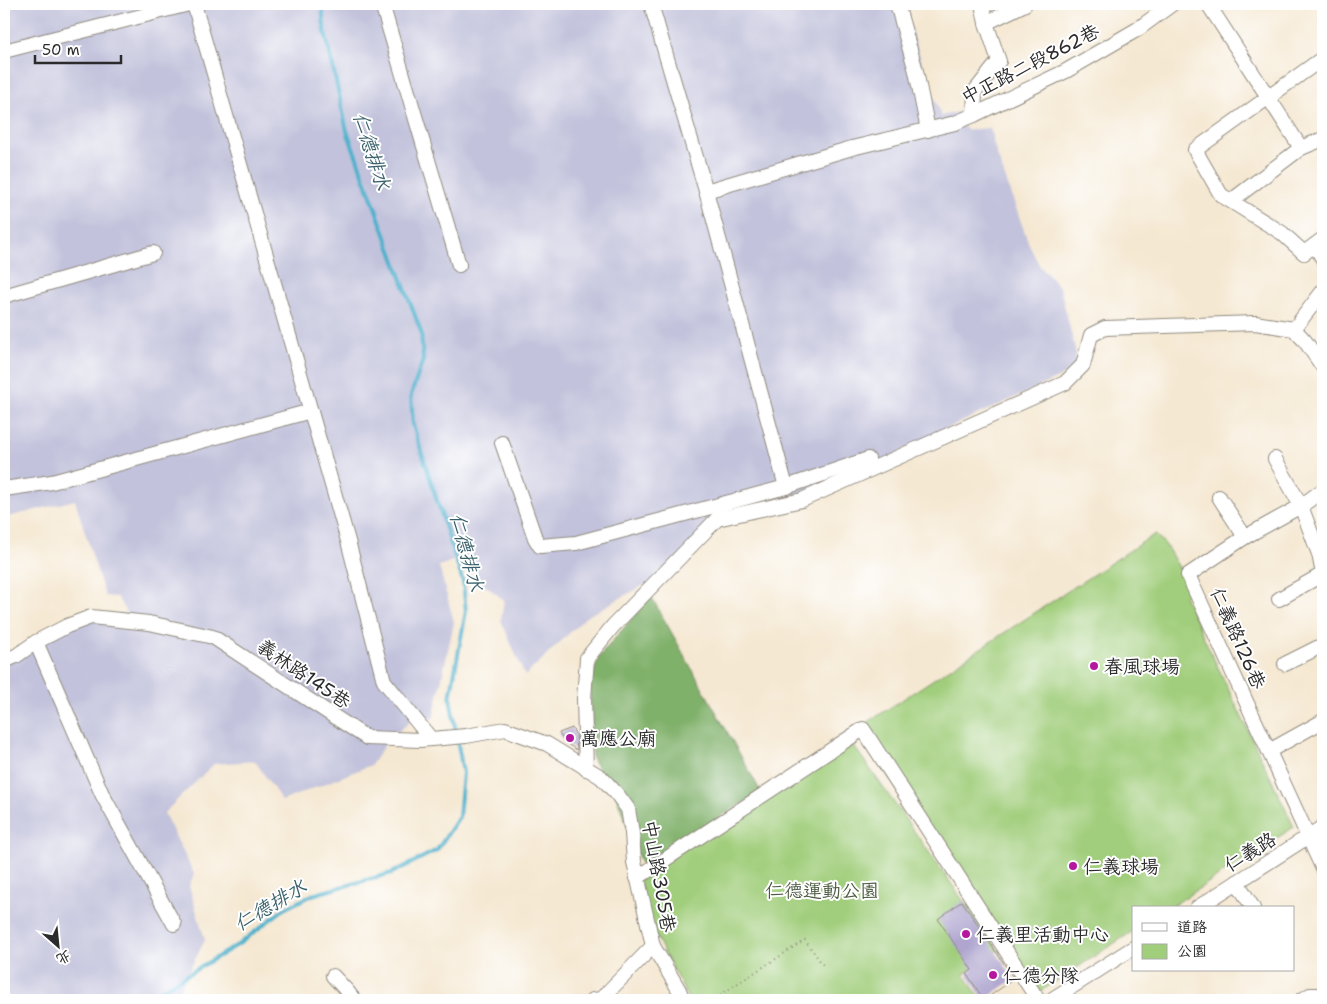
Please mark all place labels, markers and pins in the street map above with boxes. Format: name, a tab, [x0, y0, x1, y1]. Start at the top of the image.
place label: 春風球場	[1104, 654, 1180, 679]
marker: 春風球場	[1088, 660, 1100, 672]
place label: 萬應公廟	[580, 726, 656, 751]
marker: 萬應公廟	[564, 732, 576, 744]
place label: 仁義球場	[1083, 854, 1159, 879]
marker: 仁義球場	[1067, 860, 1079, 872]
place label: 仁義里活動中心	[976, 922, 1109, 947]
marker: 仁義里活動中心	[960, 928, 972, 940]
place label: 仁德分隊	[1003, 963, 1079, 988]
marker: 仁德分隊	[987, 969, 999, 981]

